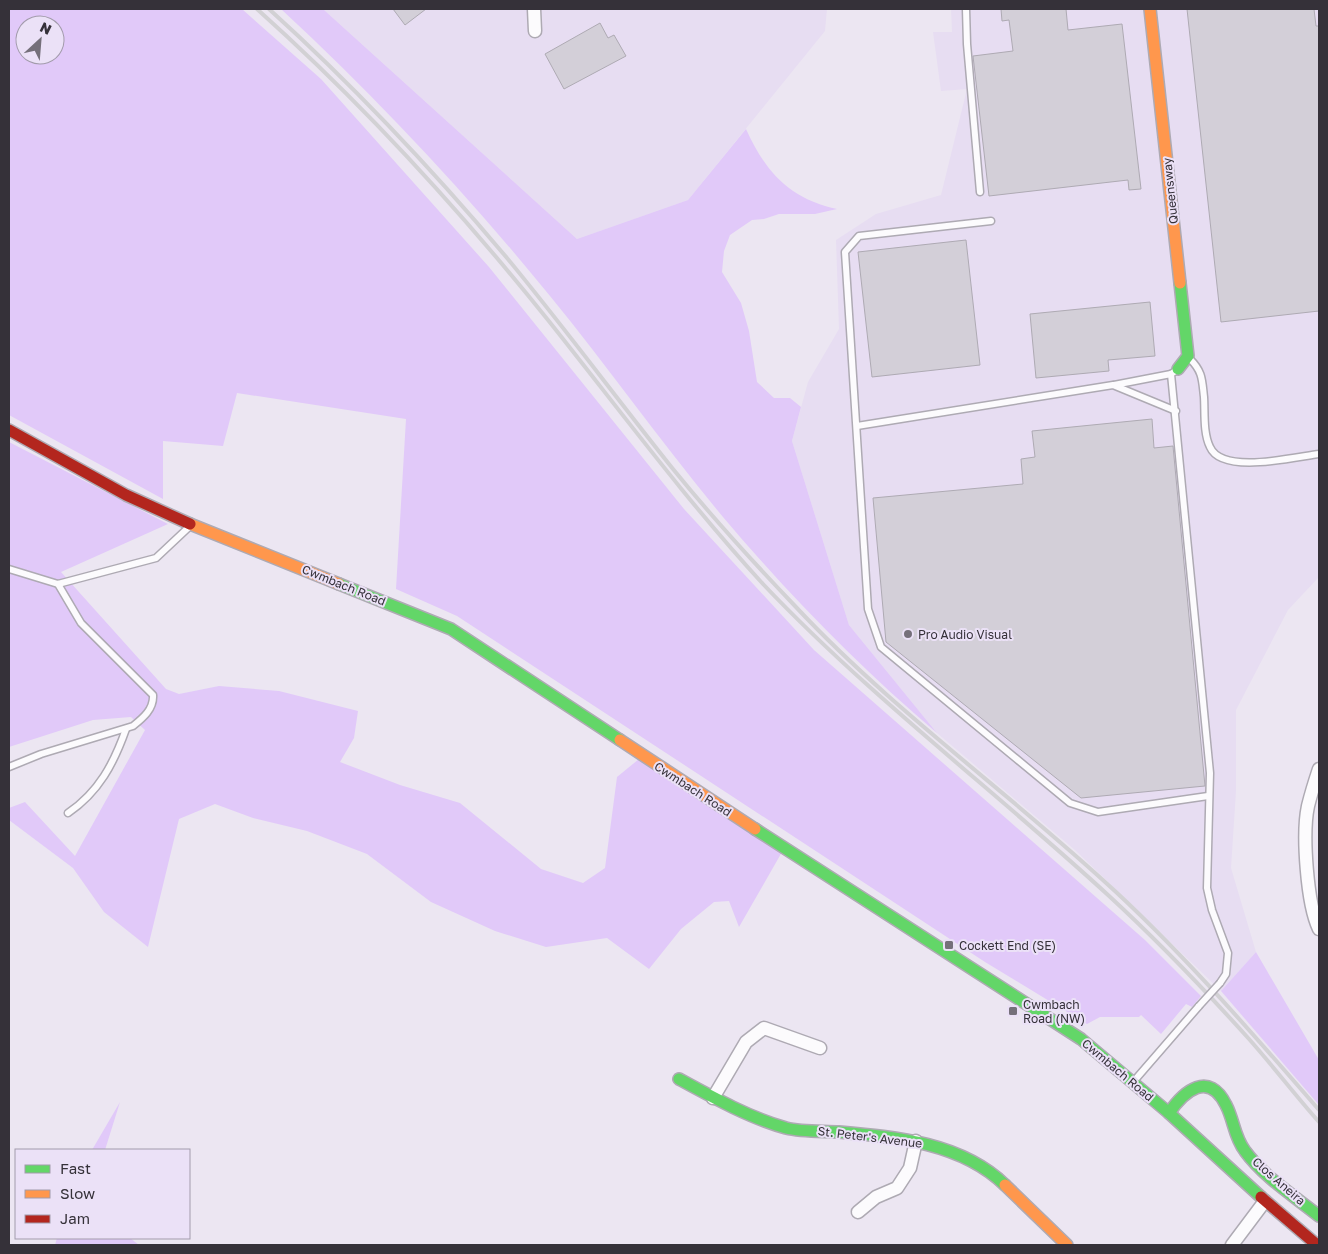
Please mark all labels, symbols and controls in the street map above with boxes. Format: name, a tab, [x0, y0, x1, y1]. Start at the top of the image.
north arrow	[15, 15, 65, 65]
text: N	[37, 18, 54, 38]
street label: Queensway	[1159, 157, 1181, 225]
street label: Cwmbach Road	[300, 561, 388, 609]
place label: Pro Audio Visual	[918, 627, 1012, 642]
marker: Pro Audio Visual	[902, 628, 914, 640]
street label: Cwmbach Road	[652, 758, 734, 820]
place label: Cockett End (SE)	[959, 938, 1056, 953]
marker: Cockett End (SE)	[943, 939, 955, 951]
place label: Cwmbach Road (NW)	[1023, 997, 1085, 1026]
marker: Cwmbach Road (NW)	[1007, 1005, 1019, 1017]
street label: Cwmbach Road	[1079, 1036, 1157, 1104]
street label: St. Peter's Avenue	[817, 1123, 923, 1151]
legend	[15, 1149, 190, 1239]
street label: Clos Aneira	[1249, 1154, 1309, 1208]
text: Fast	[60, 1159, 91, 1177]
text: Slow	[60, 1184, 95, 1202]
text: Jam	[60, 1209, 90, 1227]

